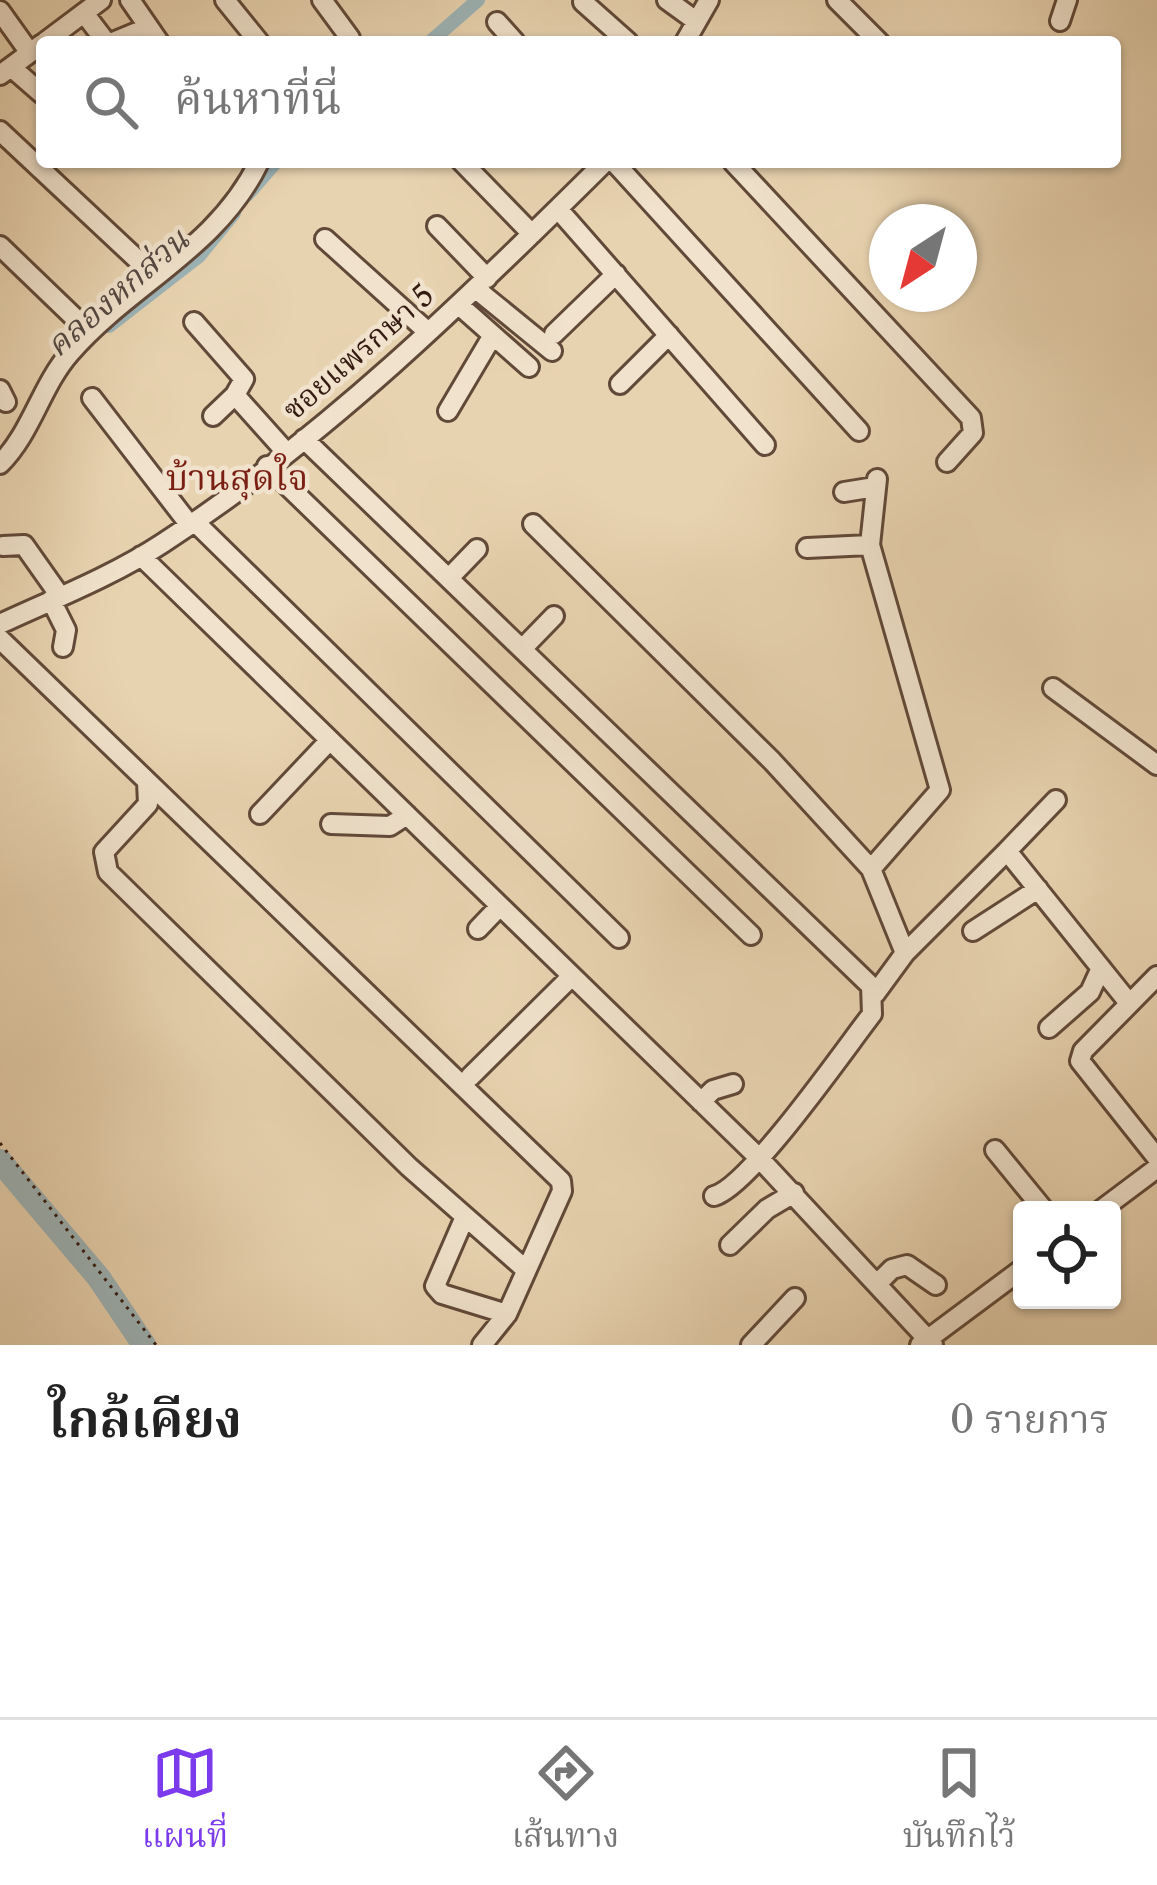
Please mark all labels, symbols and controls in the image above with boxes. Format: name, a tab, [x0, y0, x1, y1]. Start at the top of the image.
search box	[36, 36, 1121, 168]
icon: search	[78, 69, 144, 135]
text: ค้นหาที่นี่	[174, 70, 342, 126]
north arrow	[869, 204, 977, 312]
water label: คลองหกส่วน	[37, 219, 197, 365]
street label: ซอยแพรกษา 5	[275, 276, 441, 428]
district label: บ้านสุดใจ	[166, 453, 308, 501]
map controls	[1013, 1201, 1121, 1309]
button: locate	[1013, 1201, 1121, 1309]
text: ใกล้เคียง	[48, 1388, 242, 1450]
text: 0 รายการ	[950, 1395, 1109, 1443]
tab: แผนที่	[142, 1740, 228, 1865]
tab: เส้นทาง	[512, 1740, 619, 1865]
tab: บันทึกไว้	[903, 1740, 1015, 1865]

